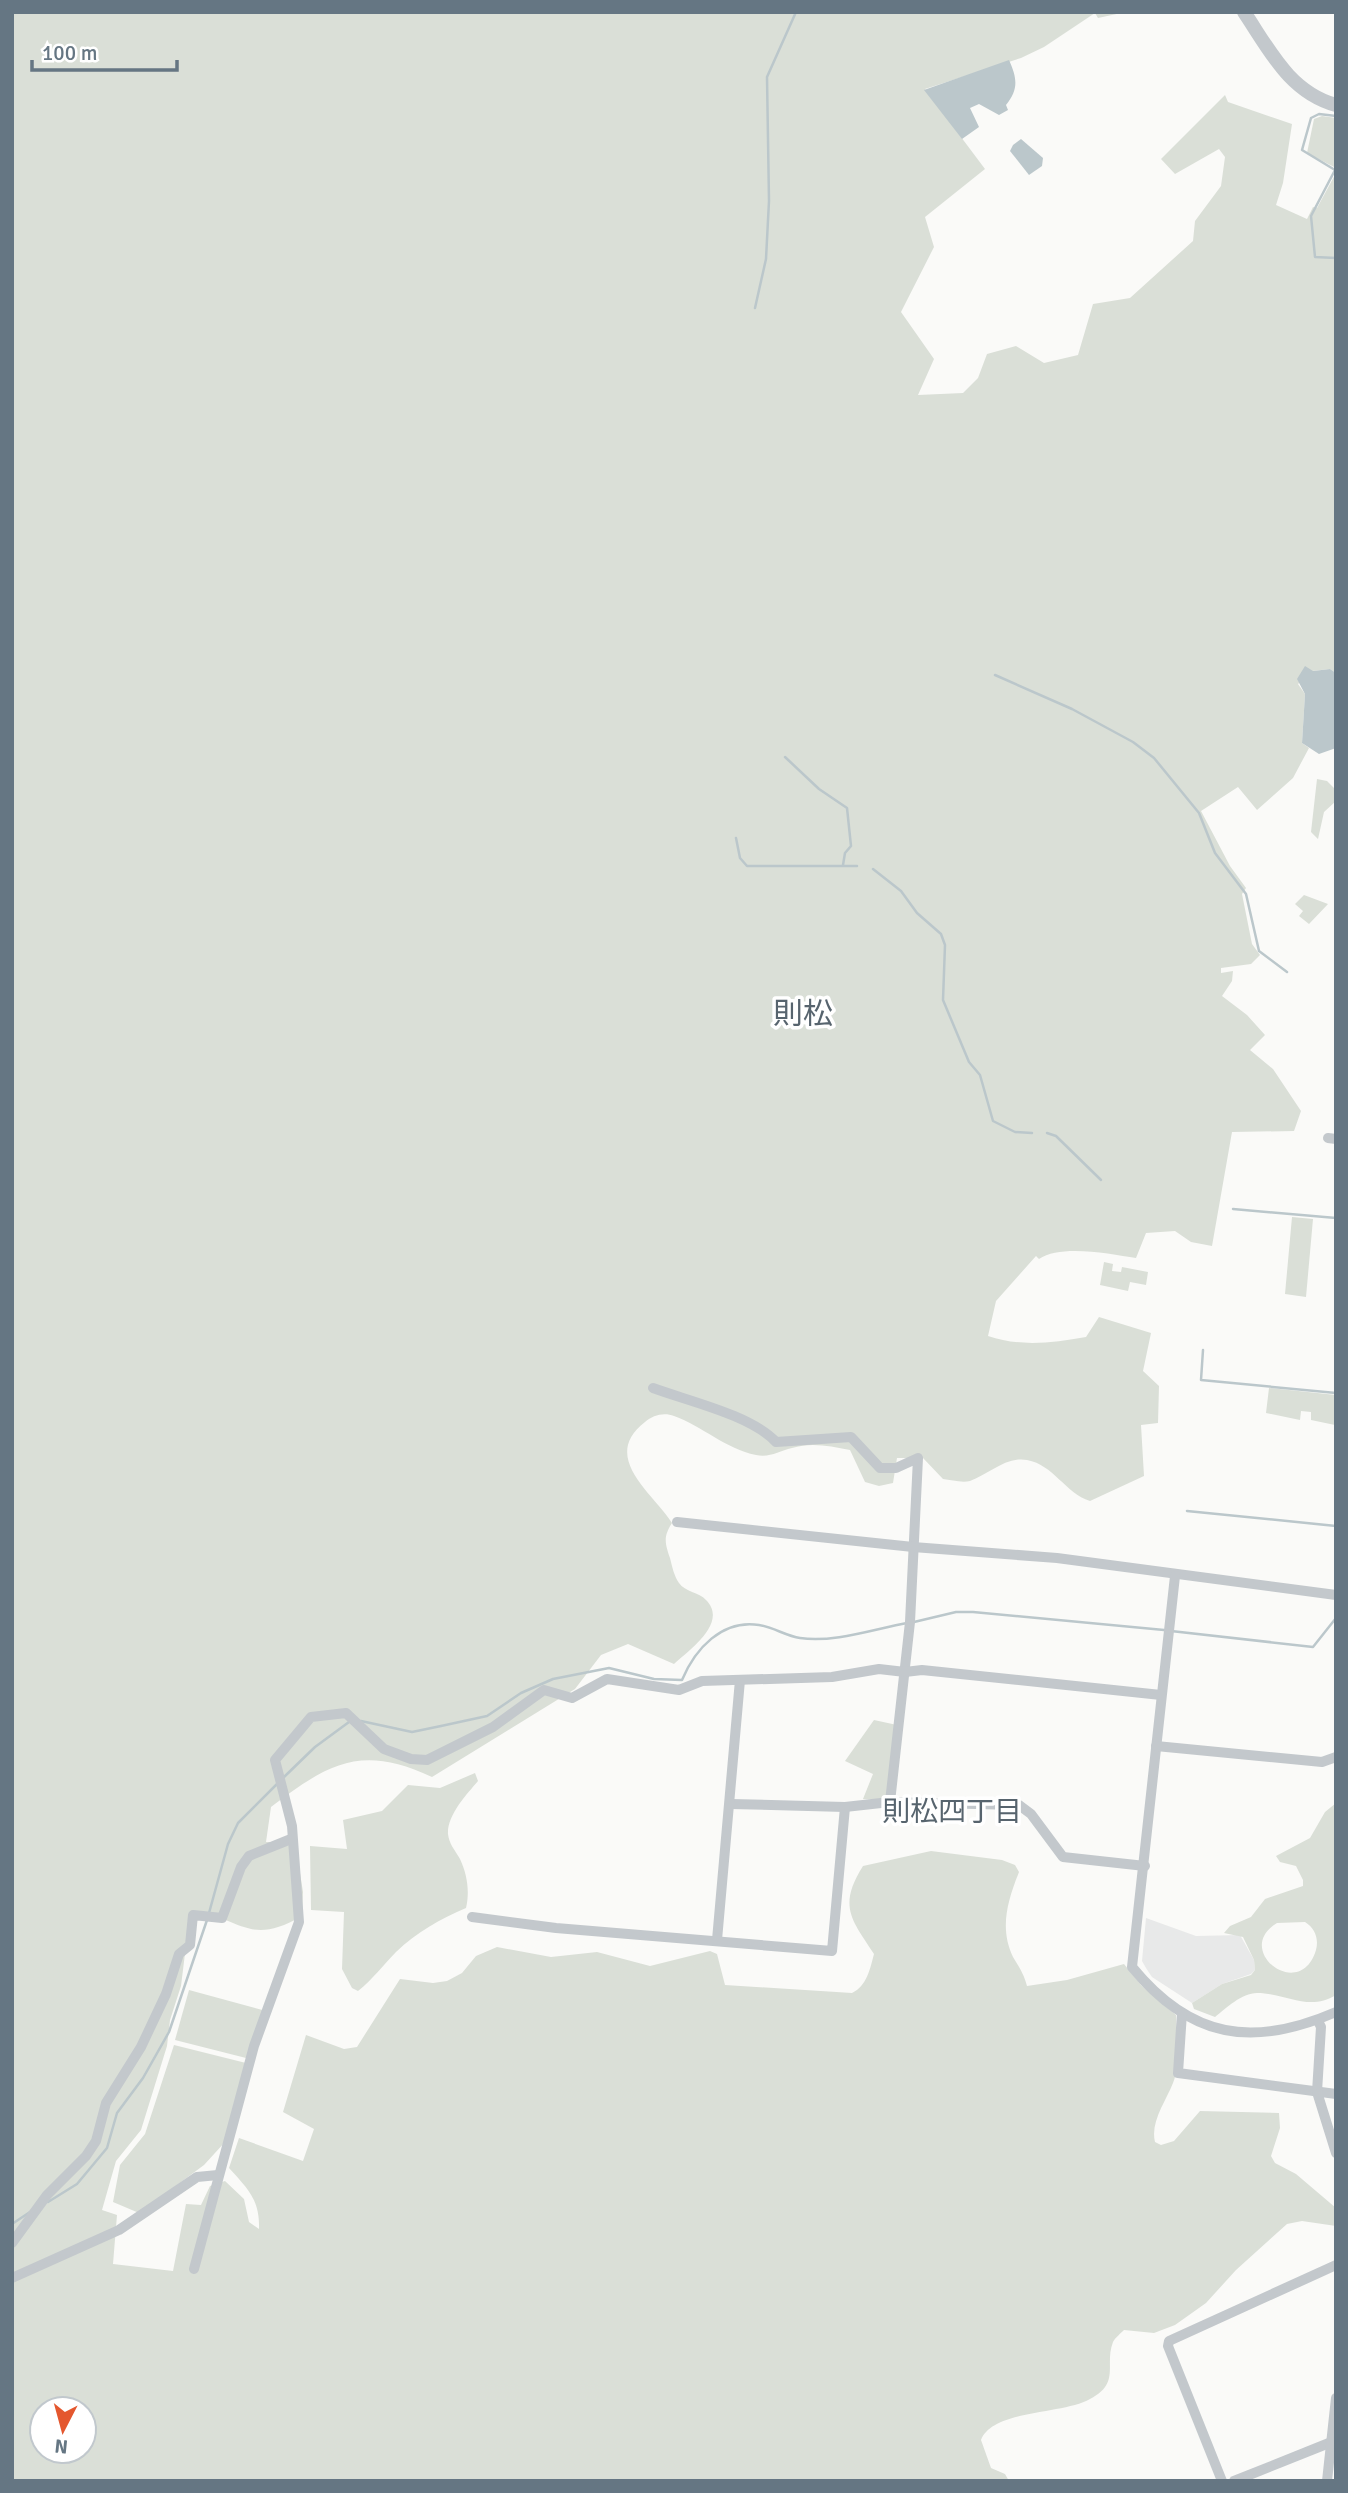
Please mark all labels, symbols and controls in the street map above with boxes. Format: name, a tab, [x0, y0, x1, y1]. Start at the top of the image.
scale bar	[32, 28, 177, 72]
text: 100 m	[42, 40, 97, 66]
district label: 則松	[773, 996, 833, 1033]
district label: 則松四丁目	[882, 1795, 1022, 1829]
north arrow	[28, 2395, 98, 2465]
text: N	[54, 2433, 69, 2459]

